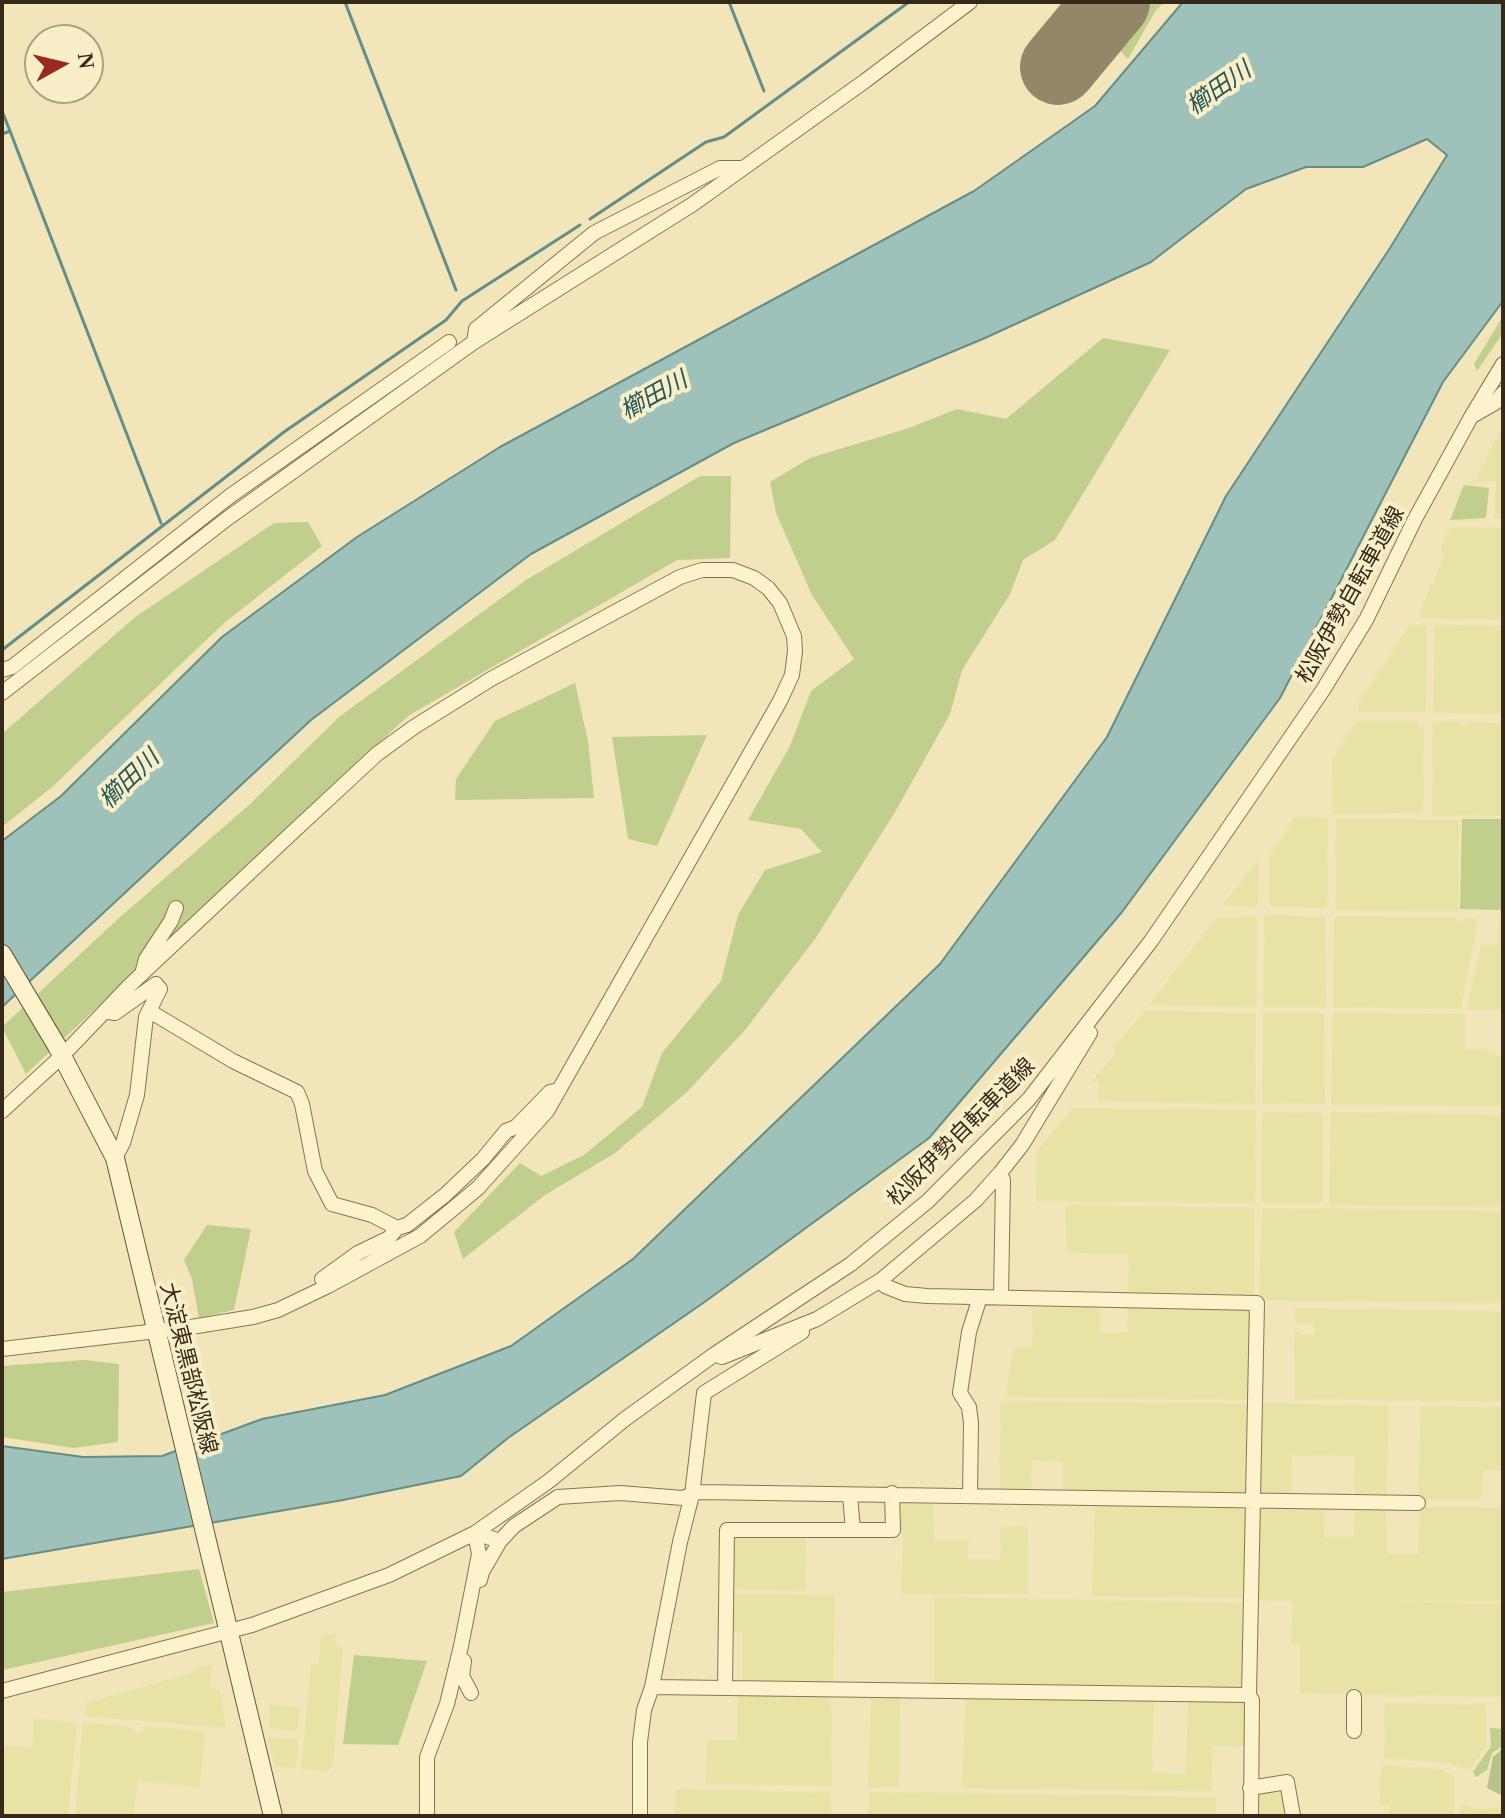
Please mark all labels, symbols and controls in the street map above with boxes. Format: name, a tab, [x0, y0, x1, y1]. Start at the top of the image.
north arrow	[24, 24, 104, 104]
text: N	[73, 51, 100, 70]
water label: 櫛田川	[1180, 55, 1256, 119]
water label: 櫛田川	[615, 364, 691, 424]
street label: 松阪伊勢自転車道線	[1289, 501, 1409, 687]
water label: 櫛田川	[92, 743, 164, 813]
street label: 松阪伊勢自転車道線	[881, 1052, 1039, 1210]
street label: 大淀東黒部松阪線	[156, 1279, 224, 1457]

